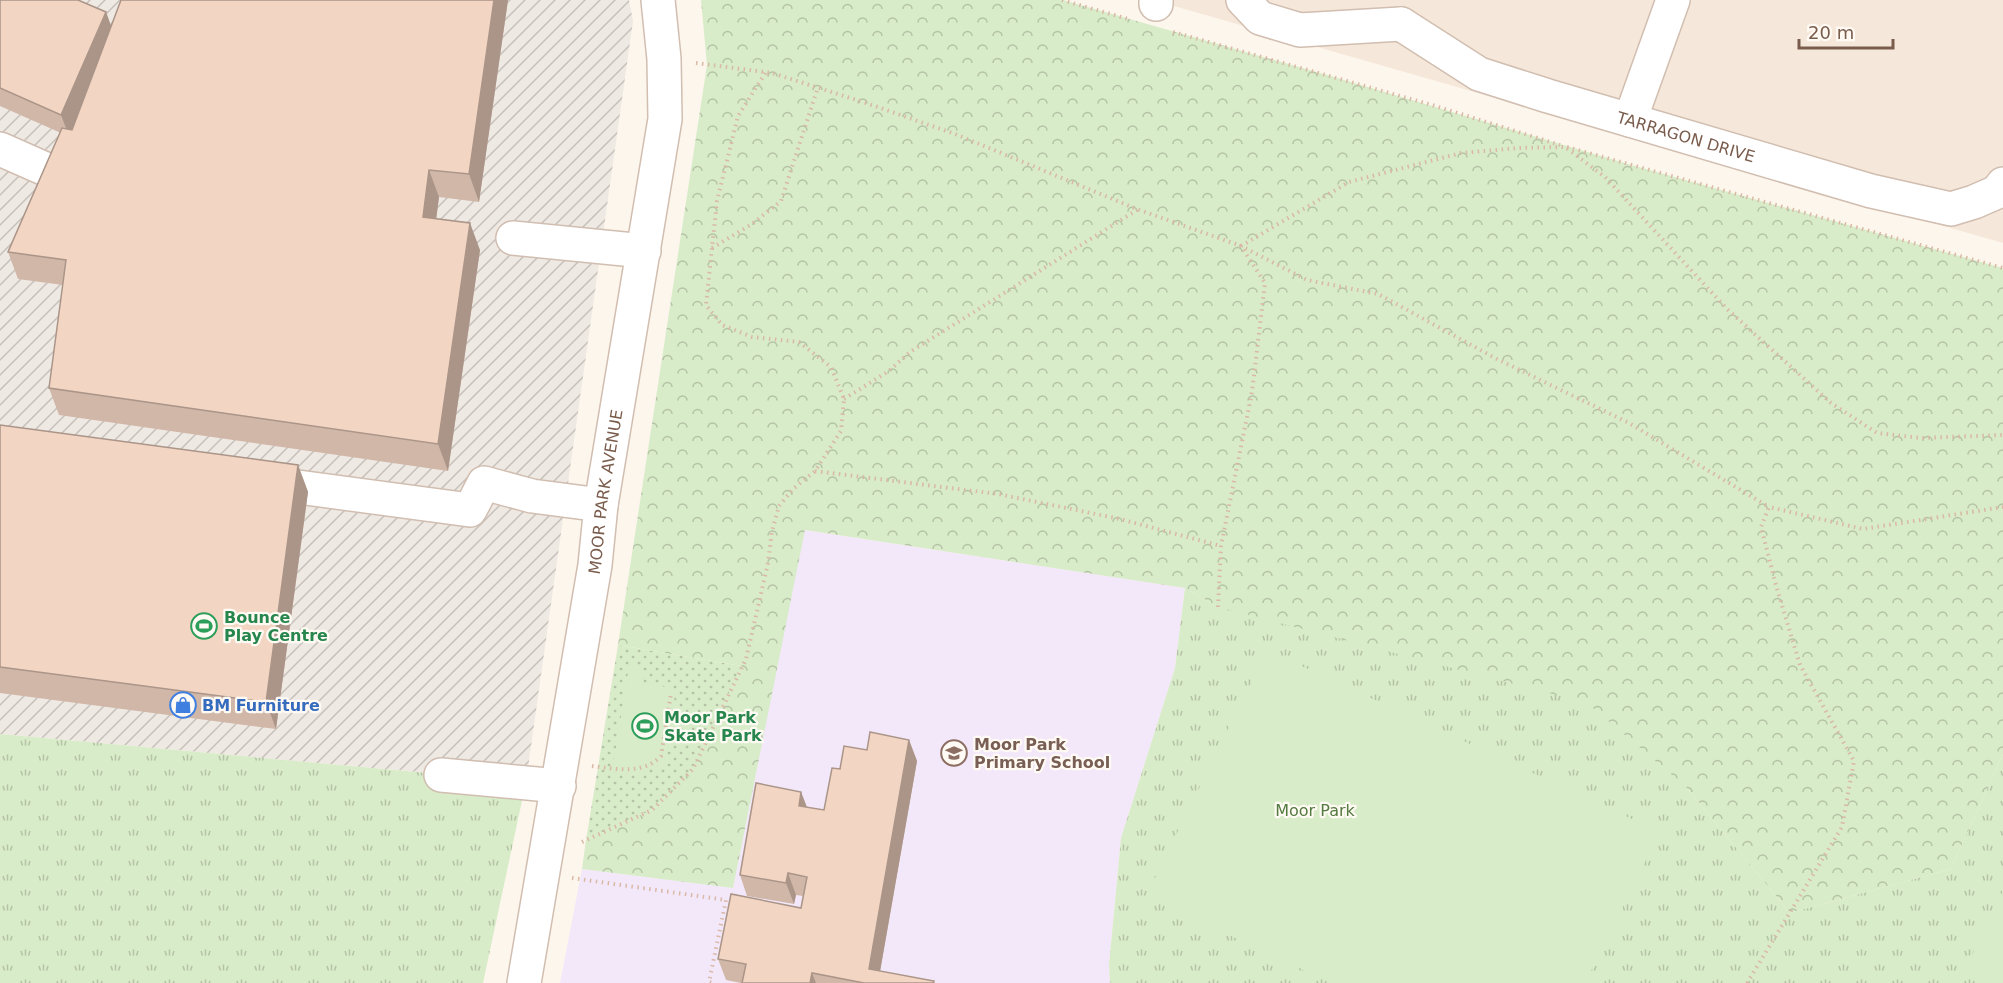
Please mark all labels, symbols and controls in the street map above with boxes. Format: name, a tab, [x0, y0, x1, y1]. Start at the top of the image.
scale bar	[1799, 12, 1894, 50]
text: 20 m	[1808, 22, 1854, 43]
street label: TARRAGON DRIVE	[1614, 108, 1757, 166]
street label: MOOR PARK AVENUE	[585, 408, 627, 576]
place label: Bounce Play Centre	[224, 608, 328, 645]
sports icon: Bounce Play Centre	[189, 611, 219, 641]
shop icon: BM Furniture	[168, 690, 198, 720]
place label: BM Furniture	[202, 696, 320, 715]
place label: Moor Park Skate Park	[664, 708, 762, 745]
sports icon: Moor Park Skate Park	[630, 711, 660, 741]
place label: Moor Park Primary School	[974, 735, 1110, 772]
school or university icon: Moor Park Primary School	[939, 738, 969, 768]
park label: Moor Park	[1275, 801, 1356, 820]

